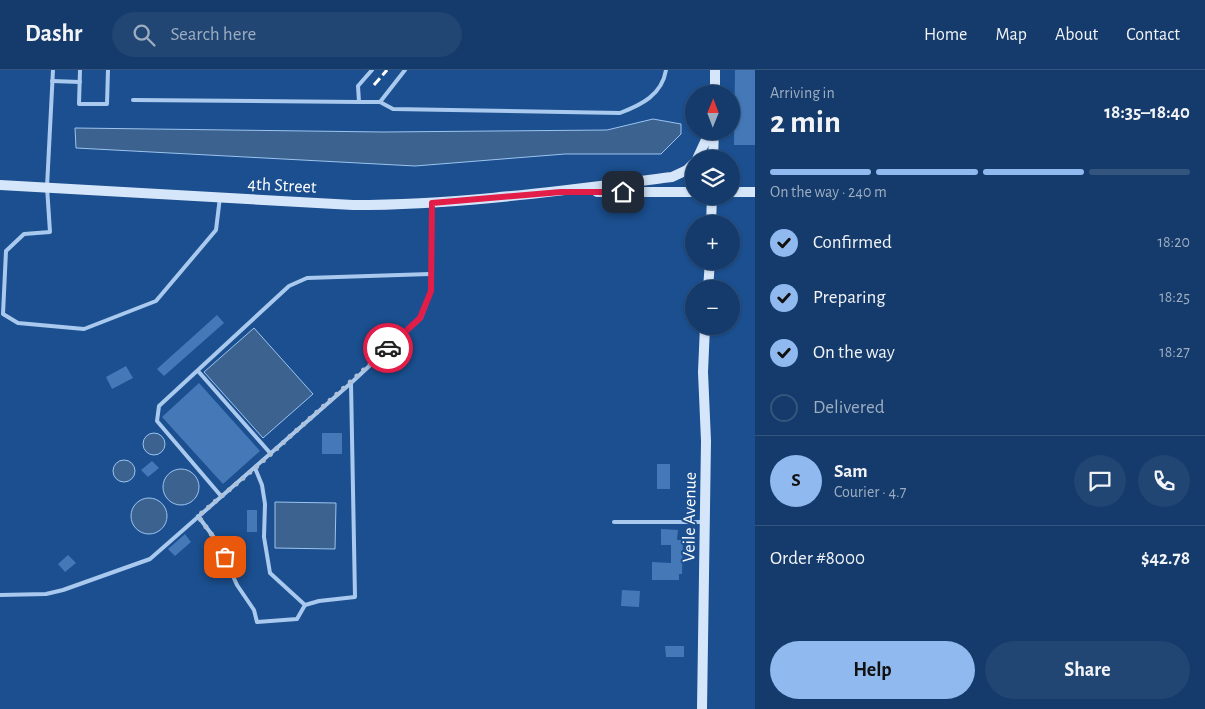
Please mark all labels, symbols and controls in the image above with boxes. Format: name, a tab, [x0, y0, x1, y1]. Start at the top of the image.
search box	[112, 12, 462, 57]
icon: search	[130, 21, 158, 49]
text: Dashr	[25, 22, 82, 46]
text: Search here	[170, 25, 256, 44]
text: Home	[924, 26, 967, 44]
text: Map	[995, 26, 1027, 44]
text: About	[1055, 26, 1098, 44]
text: Contact	[1126, 26, 1180, 44]
north arrow	[685, 85, 740, 140]
map controls	[685, 85, 740, 335]
text: Arriving in	[770, 85, 835, 101]
text: 18:35–18:40	[1104, 103, 1190, 122]
text: 2 min	[770, 106, 841, 138]
button: layers	[685, 150, 740, 205]
pin	[602, 171, 644, 213]
street label: 4th Street	[247, 175, 317, 197]
icon: home	[609, 178, 637, 206]
text: On the way · 240 m	[770, 184, 887, 200]
button: +	[685, 215, 740, 270]
icon: check	[770, 229, 798, 257]
text: Confirmed	[813, 233, 892, 252]
text: 18:20	[1158, 234, 1190, 250]
button: −	[685, 280, 740, 335]
icon: check	[770, 284, 798, 312]
text: Preparing	[813, 288, 886, 307]
text: 18:25	[1159, 289, 1190, 305]
courier	[363, 323, 413, 373]
icon: car	[374, 334, 402, 362]
icon: check	[770, 339, 798, 367]
text: On the way	[813, 343, 895, 362]
text: 18:27	[1159, 344, 1190, 360]
text: Delivered	[813, 398, 885, 417]
button: chat	[1074, 455, 1126, 507]
button: phone	[1138, 455, 1190, 507]
text: Sam	[834, 462, 868, 481]
text: S	[791, 471, 801, 490]
street label: Veile Avenue	[680, 472, 700, 562]
text: Courier · 4.7	[834, 484, 906, 500]
pin	[204, 536, 246, 578]
icon: bag	[211, 543, 239, 571]
text: Order #8000	[770, 549, 865, 568]
text: $42.78	[1141, 549, 1190, 568]
button: Help	[770, 641, 975, 699]
button: Share	[985, 641, 1190, 699]

